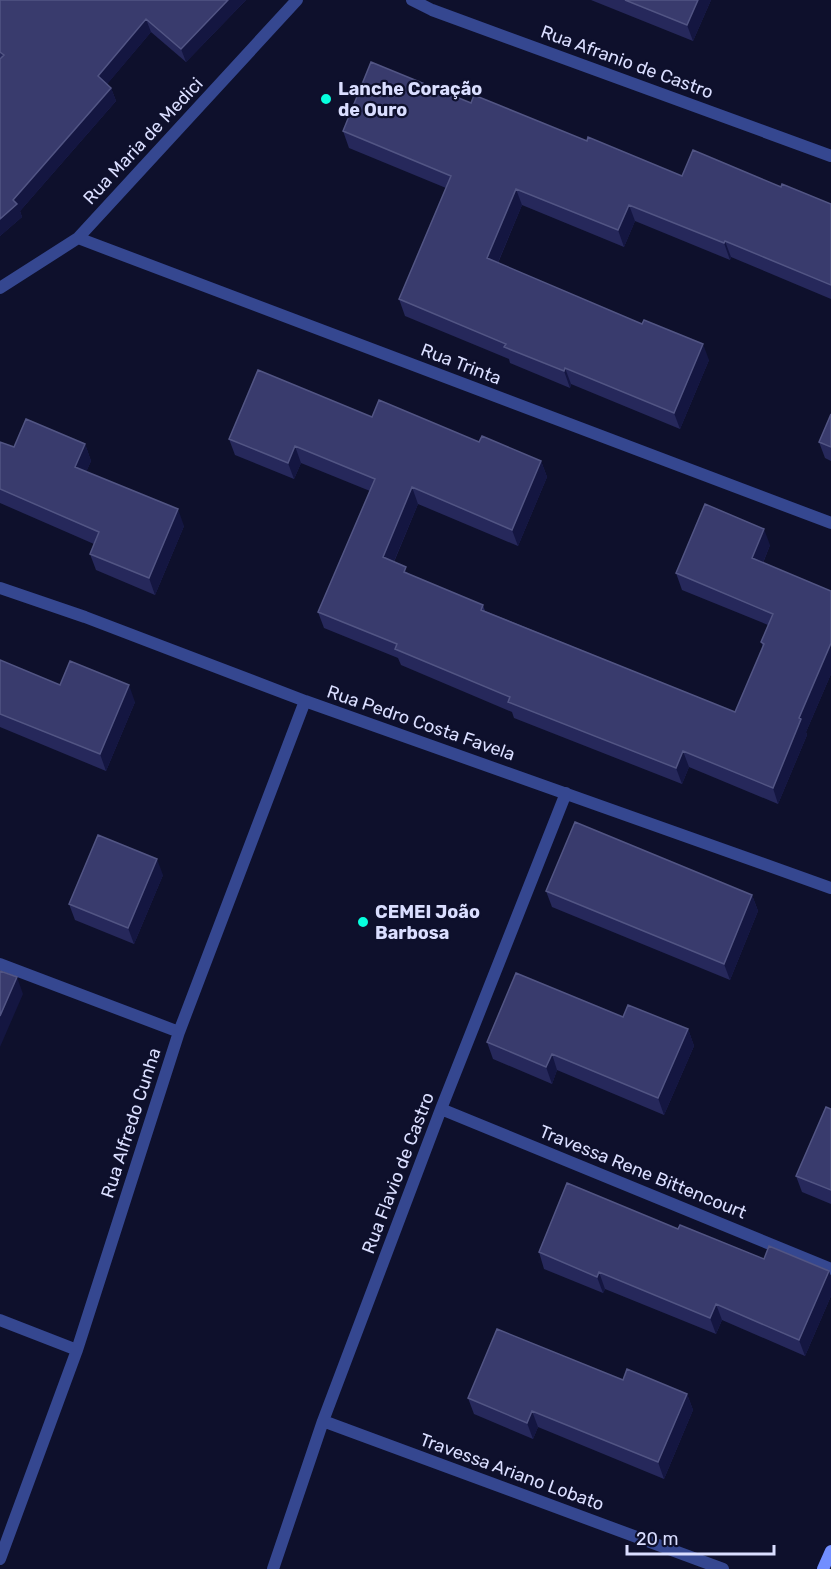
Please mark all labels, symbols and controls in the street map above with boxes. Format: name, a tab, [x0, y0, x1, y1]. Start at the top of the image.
street label: Rua Afranio de Castro	[538, 21, 716, 103]
street label: Rua Maria de Medici	[78, 73, 208, 209]
place label: Lanche Coração de Ouro	[338, 78, 482, 121]
marker: Lanche Coração de Ouro	[319, 92, 333, 106]
street label: Rua Trinta	[418, 339, 504, 389]
street label: Rua Pedro Costa Favela	[324, 680, 518, 766]
place label: CEMEI João Barbosa	[375, 901, 480, 944]
marker: CEMEI João Barbosa	[356, 915, 370, 929]
street label: Rua Alfredo Cunha	[96, 1045, 166, 1201]
street label: Rua Flavio de Castro	[357, 1089, 439, 1257]
street label: Travessa Rene Bittencourt	[536, 1120, 750, 1224]
street label: Travessa Ariano Lobato	[417, 1428, 607, 1516]
scale bar	[627, 1518, 774, 1556]
text: 20 m	[636, 1528, 678, 1550]

